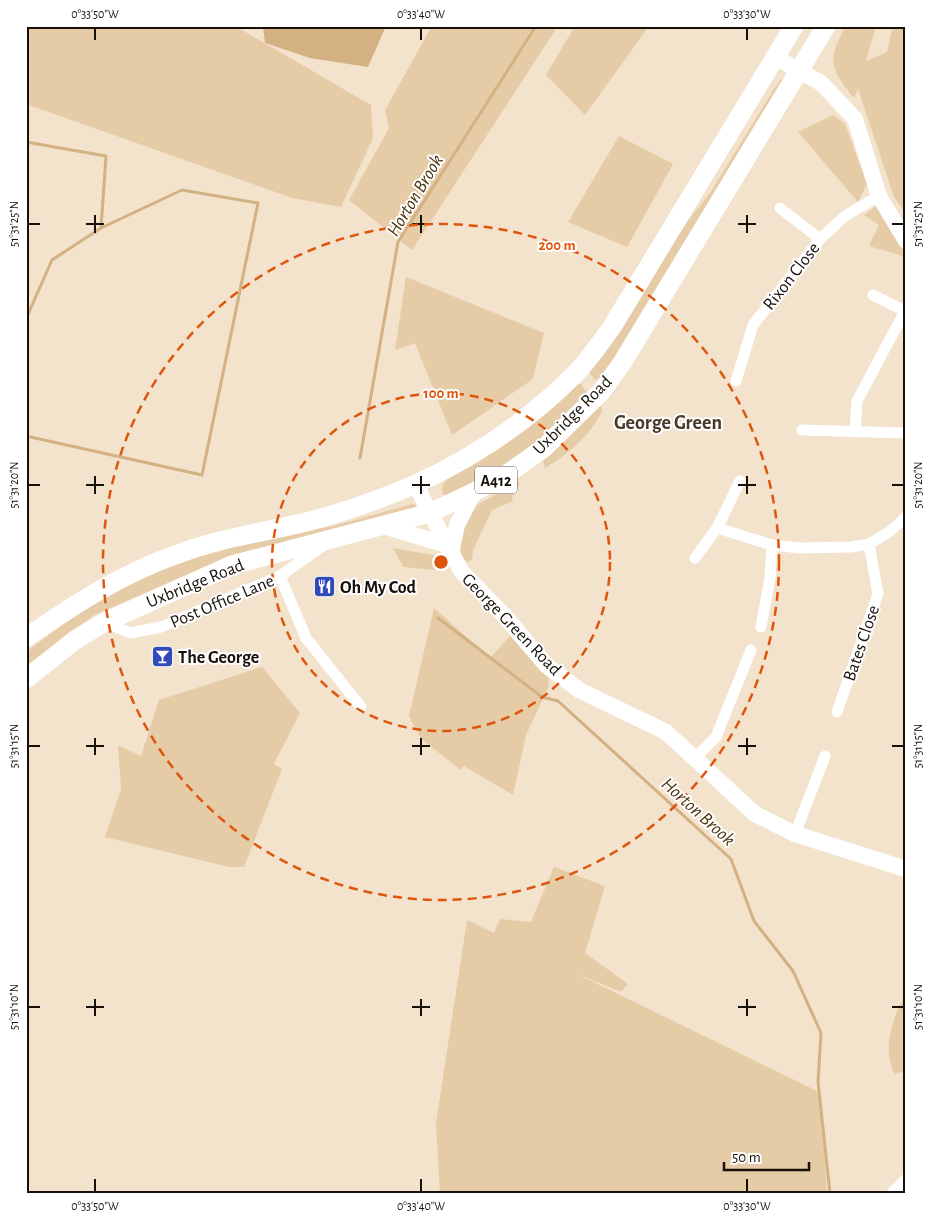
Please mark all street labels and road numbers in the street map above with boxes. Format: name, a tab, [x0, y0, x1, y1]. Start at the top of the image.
street label: Rixon Close	[760, 239, 824, 314]
street label: Uxbridge Road	[530, 373, 616, 459]
road number: A412	[475, 466, 517, 494]
street label: Uxbridge Road	[144, 556, 247, 612]
street label: George Green Road	[458, 570, 564, 679]
street label: Post Office Lane	[168, 572, 277, 632]
street label: Bates Close	[841, 603, 883, 684]

